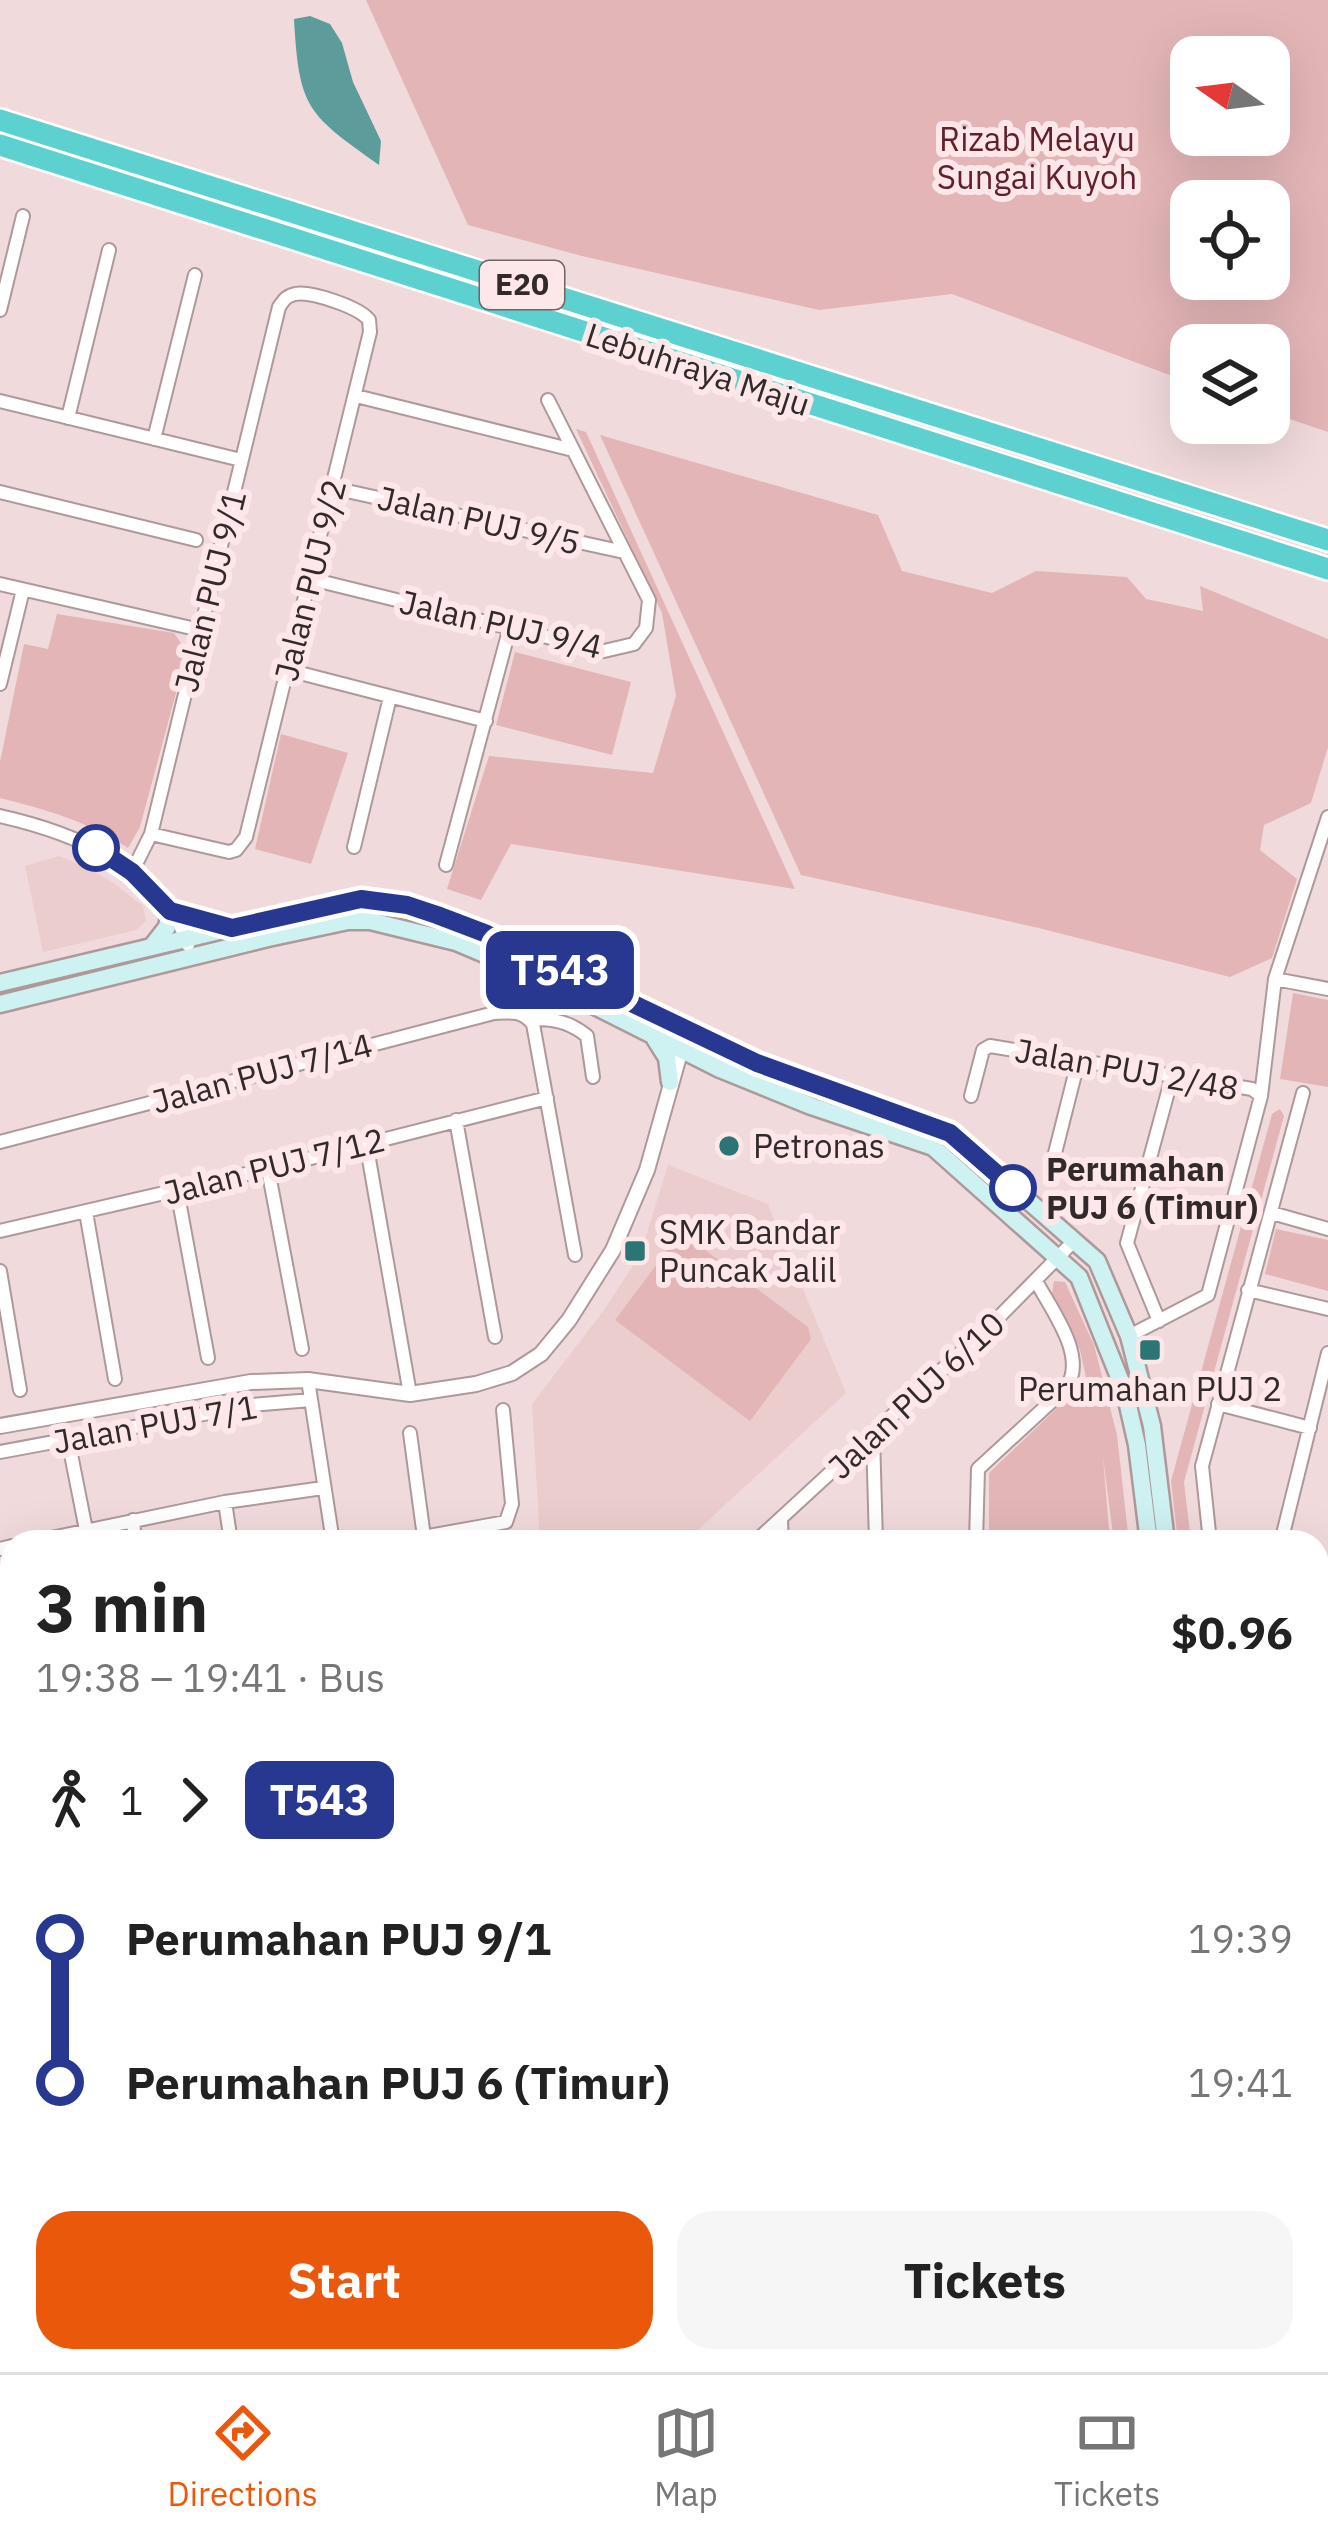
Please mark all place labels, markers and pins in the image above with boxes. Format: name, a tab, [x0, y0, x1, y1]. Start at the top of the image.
unlabelled marker	[74, 826, 118, 870]
place label: Petronas	[753, 1124, 885, 1167]
marker: Petronas	[716, 1133, 742, 1159]
place label: Perumahan PUJ 6 (Timur)	[1046, 1147, 1258, 1228]
marker: Perumahan PUJ 6 (Timur)	[991, 1166, 1035, 1210]
place label: SMK Bandar Puncak Jalil	[659, 1210, 840, 1291]
marker: SMK Bandar Puncak Jalil	[622, 1238, 648, 1264]
marker: Perumahan PUJ 2	[1137, 1337, 1163, 1363]
place label: Perumahan PUJ 2	[1018, 1367, 1282, 1410]

